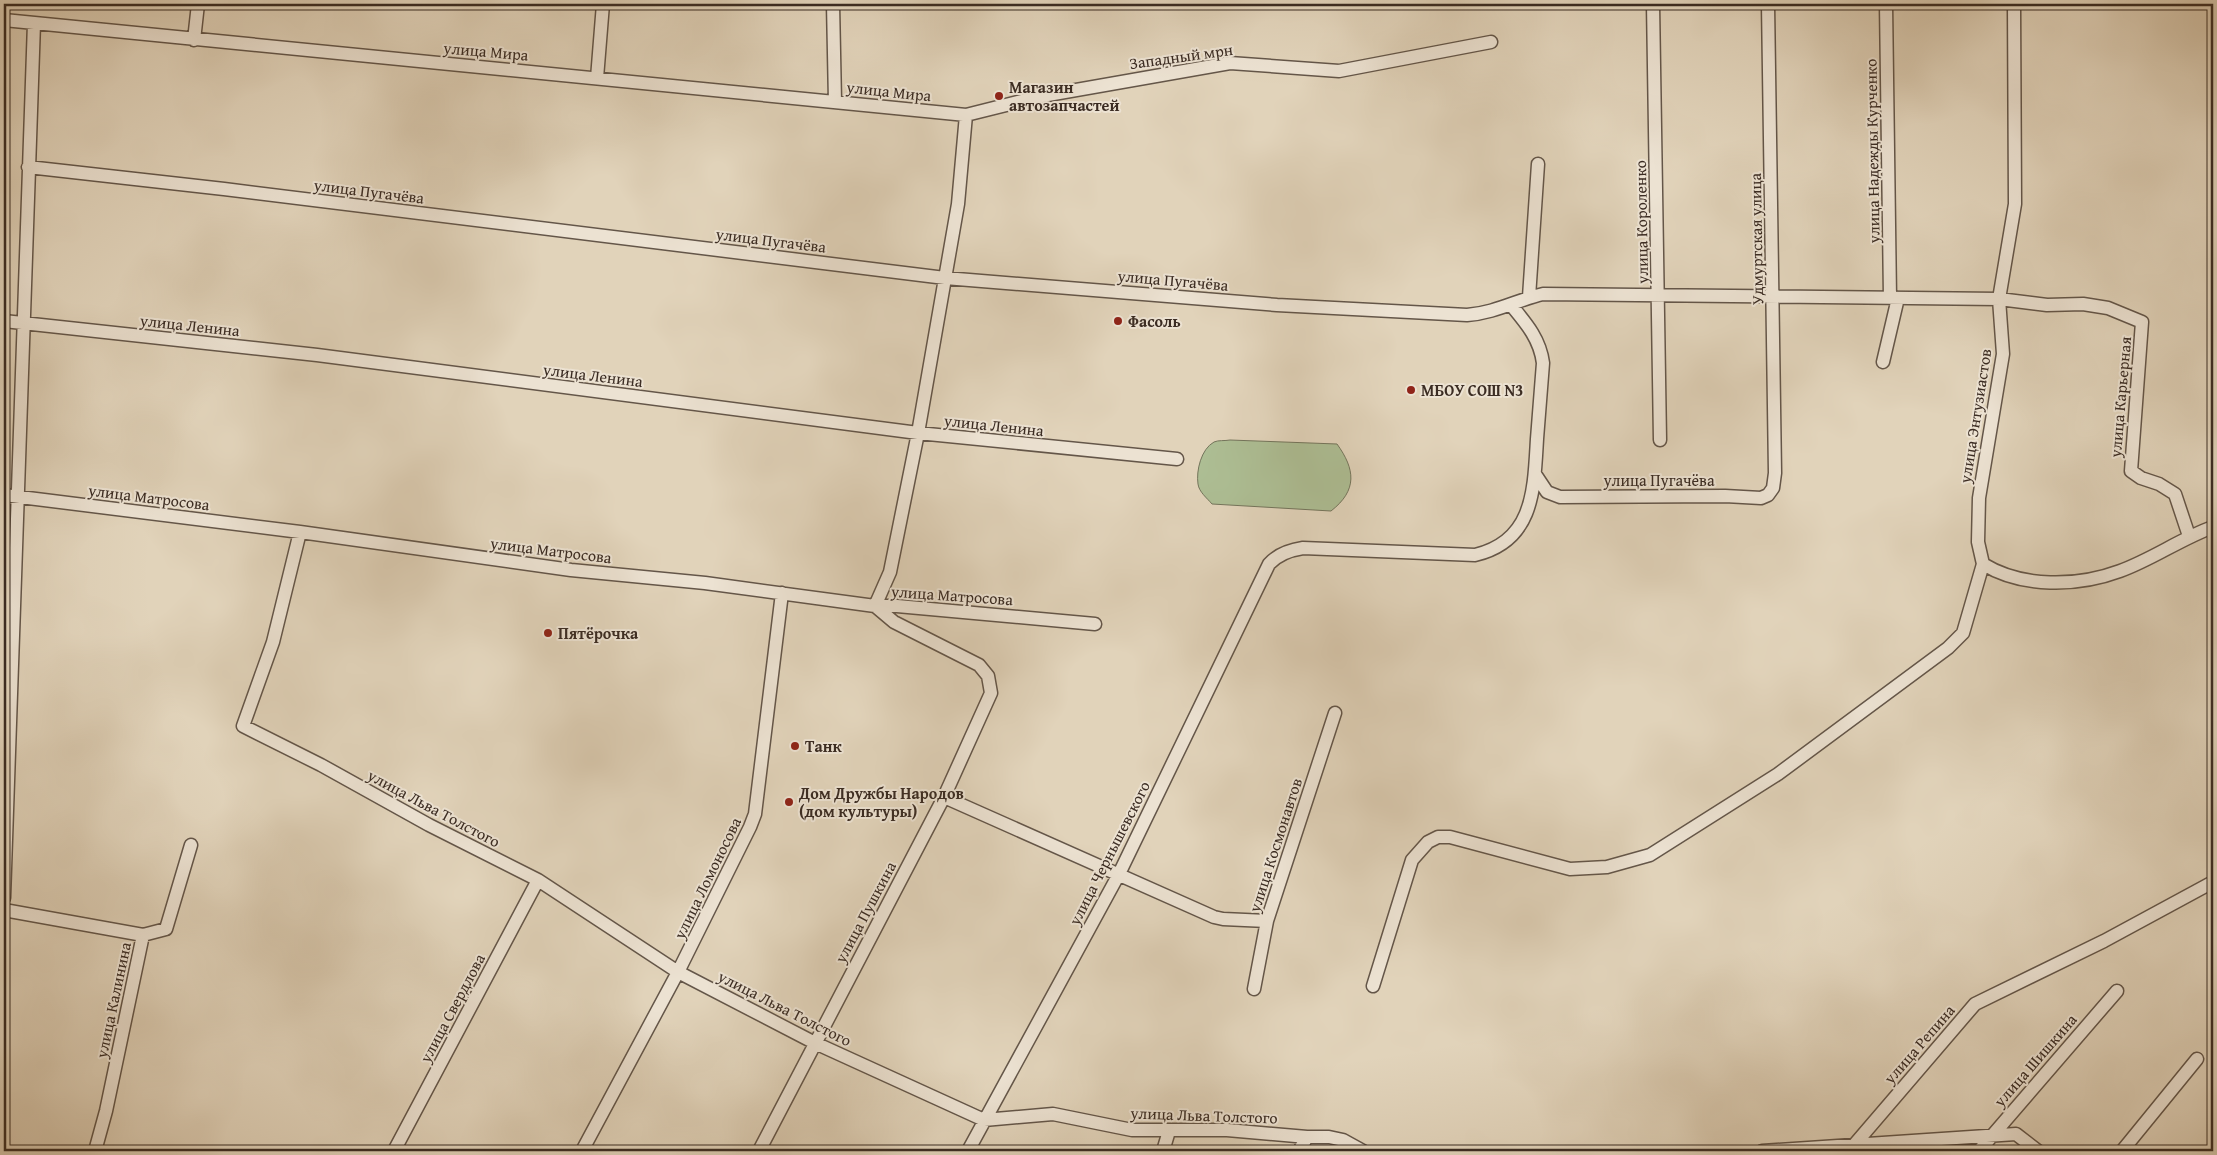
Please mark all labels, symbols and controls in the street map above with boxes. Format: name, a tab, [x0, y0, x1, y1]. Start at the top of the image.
street label: улица Мира	[442, 35, 530, 67]
street label: Западный мрн	[1128, 37, 1234, 75]
street label: улица Надежды Курченко	[1858, 58, 1886, 245]
street label: улица Мира	[844, 75, 933, 107]
place label: Магазин автозапчастей	[1009, 75, 1119, 117]
marker: Магазин автозапчастей	[993, 90, 1005, 102]
street label: улица Короленко	[1628, 160, 1654, 285]
street label: улица Пугачёва	[311, 172, 426, 210]
street label: Удмуртская улица	[1743, 172, 1769, 305]
street label: улица Пугачёва	[713, 221, 828, 259]
street label: улица Пугачёва	[1116, 263, 1230, 297]
street label: улица Ленина	[138, 308, 241, 342]
place label: Фасоль	[1128, 309, 1181, 333]
marker: Фасоль	[1112, 315, 1124, 327]
street label: улица Карьерная	[2103, 335, 2137, 460]
street label: улица Энтузиастов	[1952, 347, 1998, 486]
street label: улица Ленина	[541, 357, 645, 393]
place label: МБОУ СОШ N3	[1421, 378, 1523, 402]
marker: МБОУ СОШ N3	[1405, 384, 1417, 396]
street label: улица Ленина	[942, 408, 1045, 442]
street label: улица Пугачёва	[1602, 468, 1715, 492]
street label: улица Матросова	[86, 478, 211, 516]
street label: улица Матросова	[488, 531, 613, 569]
street label: улица Матросова	[889, 579, 1014, 611]
place label: Пятёрочка	[558, 621, 639, 645]
marker: Пятёрочка	[542, 627, 554, 639]
place label: Танк	[805, 734, 842, 758]
marker: Танк	[789, 740, 801, 752]
street label: улица Льва Толстого	[362, 762, 505, 853]
street label: улица Космонавтов	[1242, 775, 1308, 916]
street label: улица Чернышевского	[1062, 777, 1156, 930]
place label: Дом Дружбы Народов (дом культуры)	[798, 781, 964, 823]
marker: Дом Дружбы Народов (дом культуры)	[783, 796, 795, 808]
street label: улица Ломоносова	[667, 813, 747, 944]
street label: улица Пушкина	[828, 857, 902, 968]
street label: улица Калинина	[89, 939, 137, 1061]
street label: улица Свердлова	[413, 949, 491, 1068]
street label: улица Льва Толстого	[713, 963, 856, 1052]
street label: улица Репина	[1877, 999, 1961, 1090]
street label: улица Шишкина	[1987, 1008, 2083, 1113]
street label: улица Льва Толстого	[1129, 1100, 1278, 1130]

